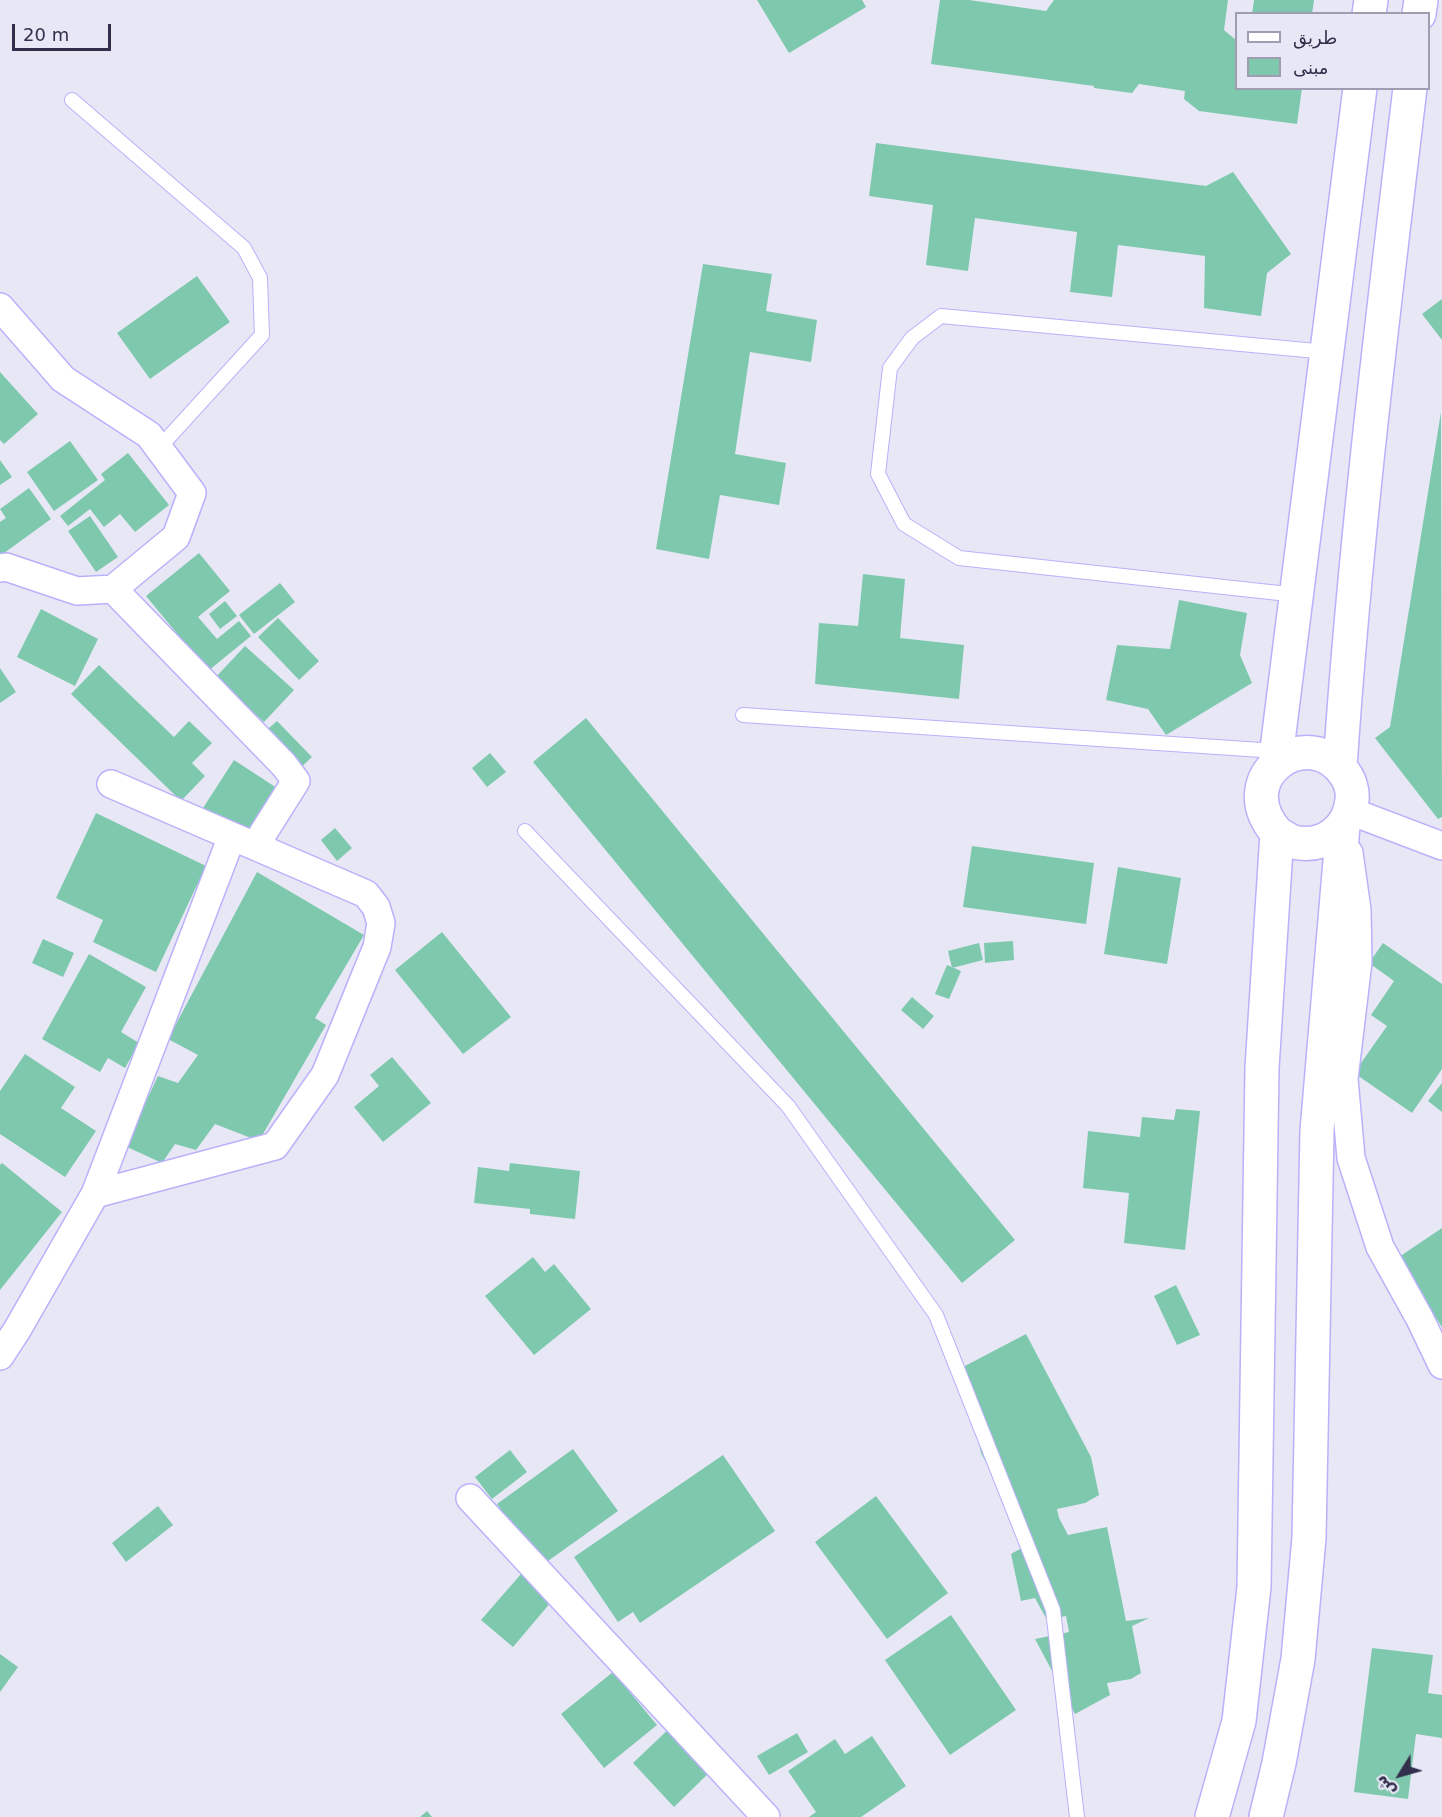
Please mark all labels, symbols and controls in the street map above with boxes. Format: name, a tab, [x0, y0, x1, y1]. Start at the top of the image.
scale bar	[15, 12, 114, 50]
legend	[1235, 12, 1430, 90]
text: 20 m	[23, 24, 69, 45]
text: طريق	[1293, 27, 1337, 48]
text: مبنى	[1293, 57, 1329, 78]
north arrow	[1370, 1745, 1430, 1805]
text: ش	[1371, 1772, 1399, 1801]

